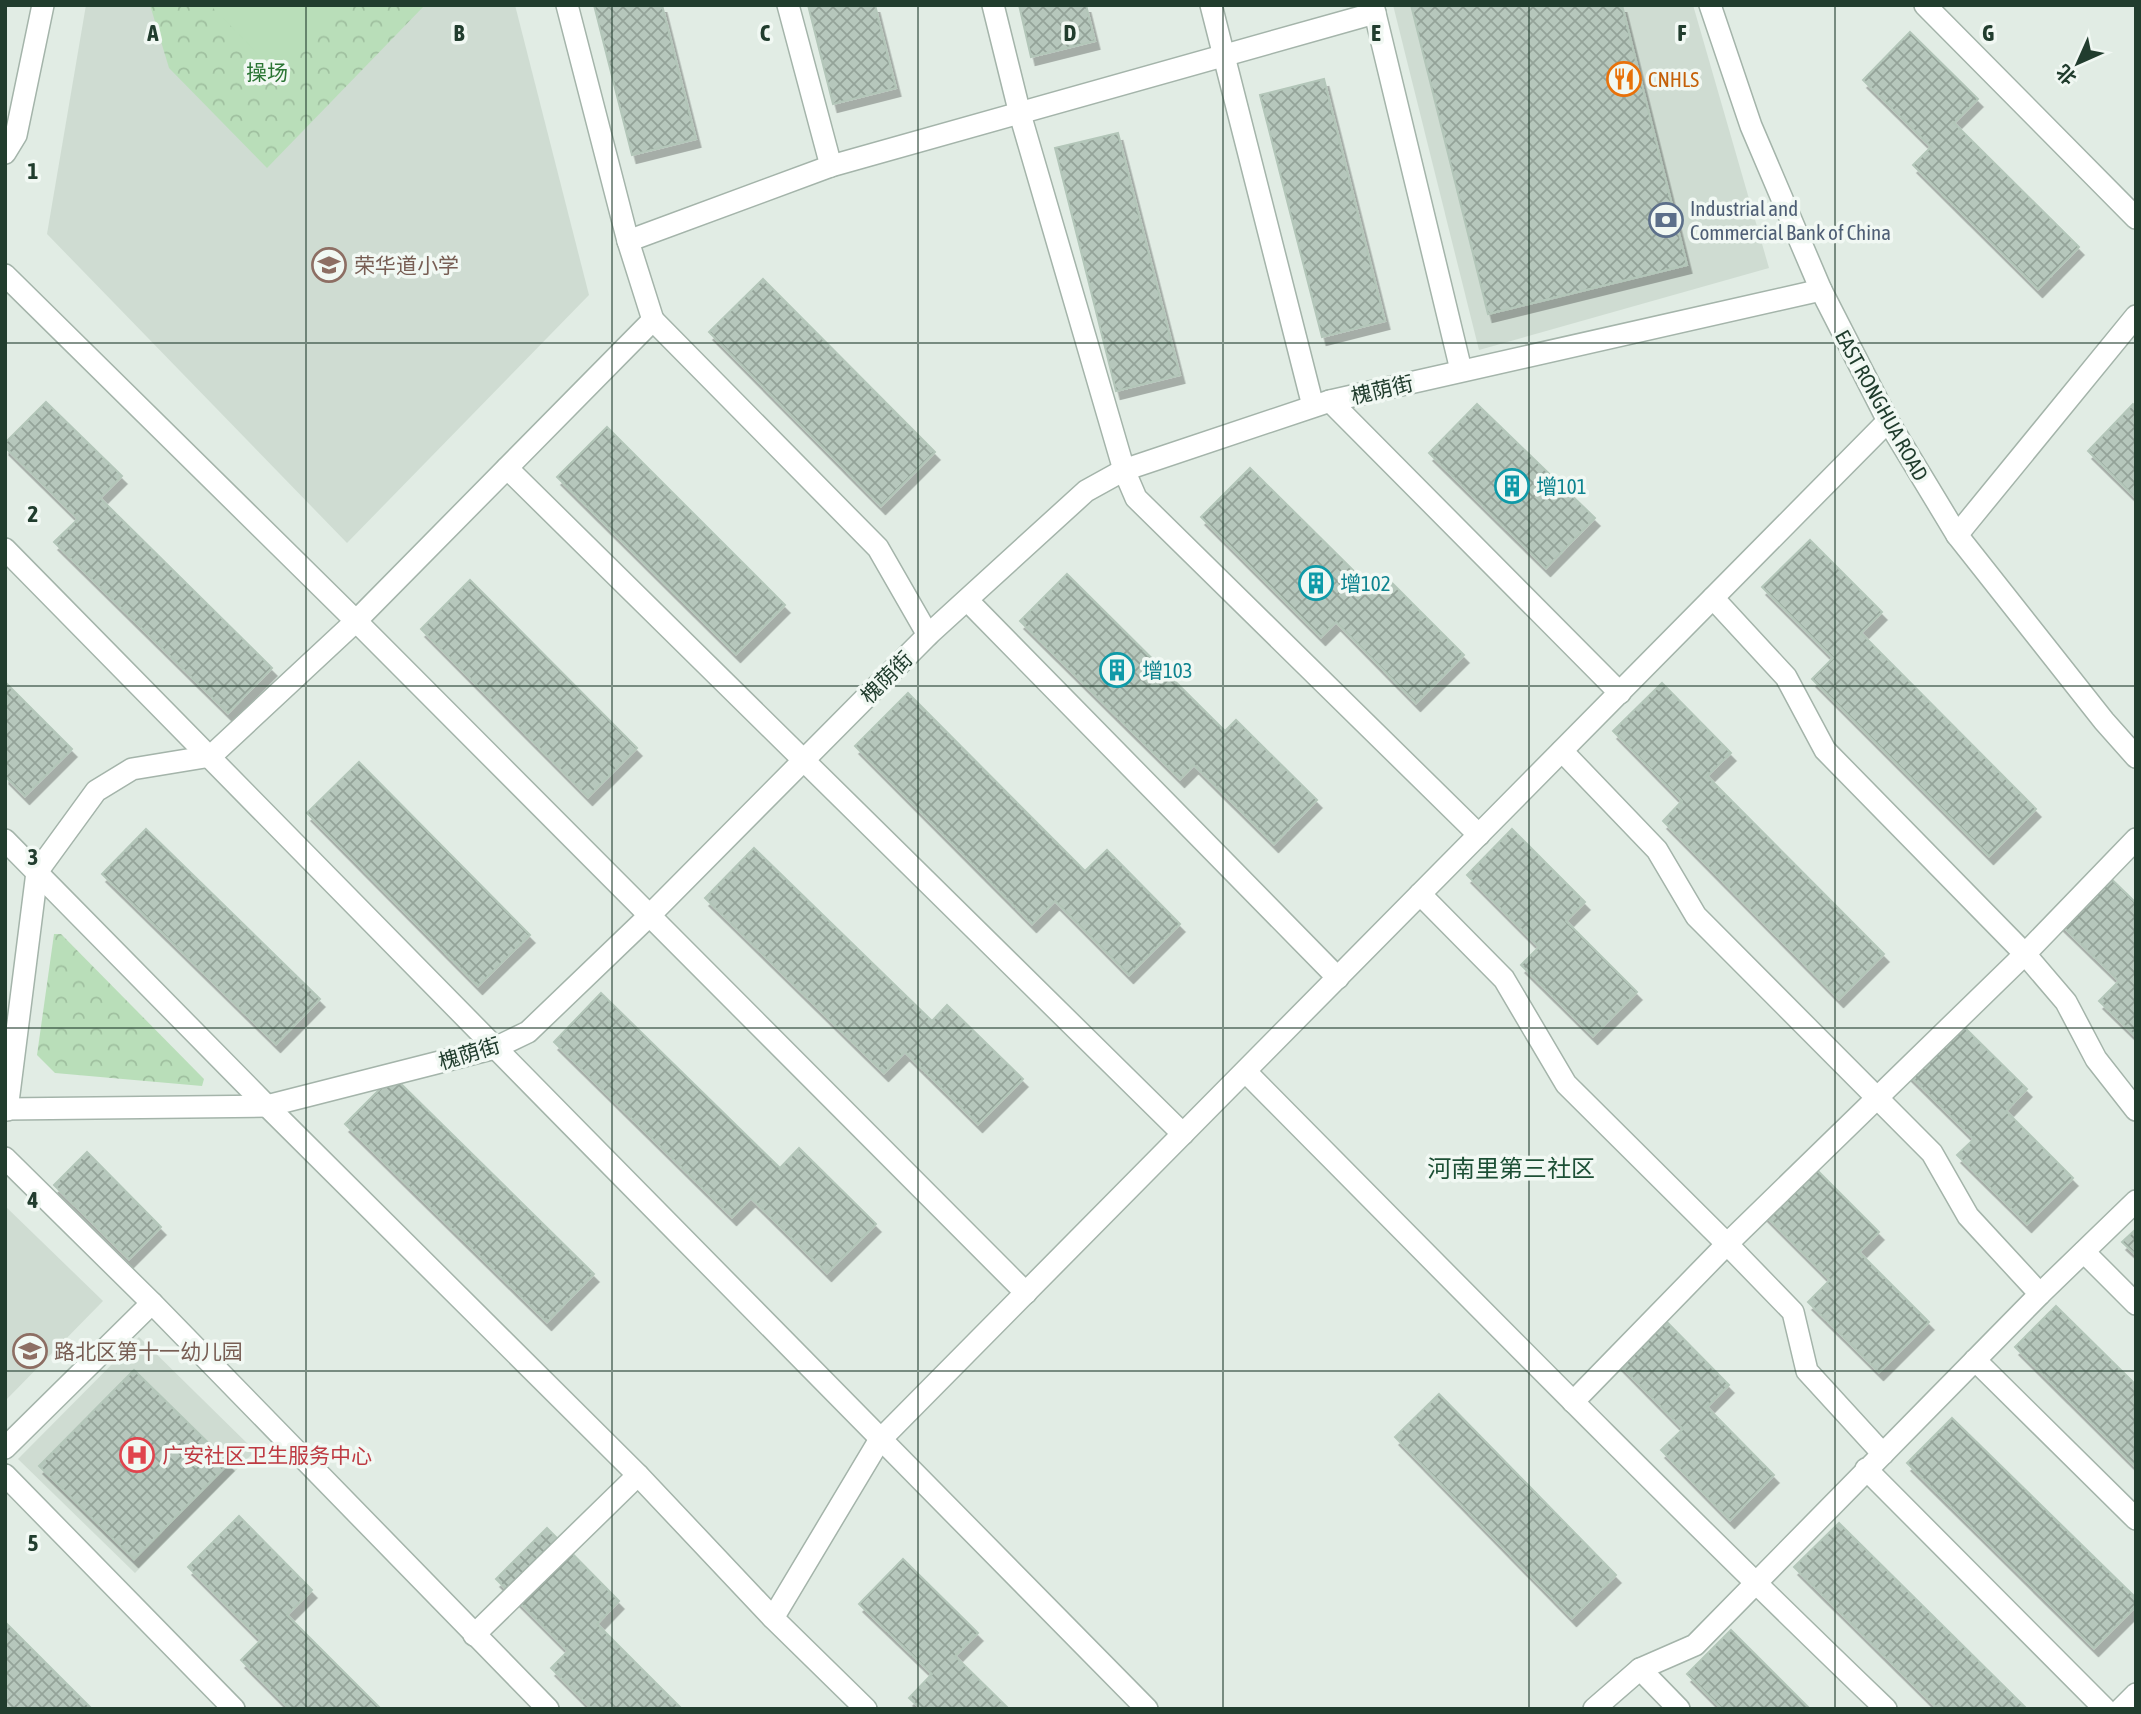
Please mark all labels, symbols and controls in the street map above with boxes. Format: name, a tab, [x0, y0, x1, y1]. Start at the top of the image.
text: A	[146, 20, 159, 46]
text: B	[454, 20, 465, 46]
text: C	[760, 20, 771, 46]
text: D	[1064, 20, 1077, 46]
text: E	[1371, 20, 1381, 46]
text: F	[1677, 20, 1687, 46]
text: G	[1982, 20, 1994, 46]
north arrow	[2043, 28, 2113, 98]
park label: 操场	[246, 60, 288, 84]
restaurant icon: CNHLS	[1605, 60, 1643, 98]
text: 北	[2051, 61, 2080, 90]
place label: CNHLS	[1648, 67, 1699, 91]
text: 1	[28, 158, 39, 184]
place label: Industrial and Commercial Bank of China	[1690, 196, 1891, 244]
bank icon: Industrial and Commercial Bank of China	[1647, 201, 1685, 239]
school or university icon: 荣华道小学	[310, 246, 348, 284]
place label: 荣华道小学	[354, 253, 459, 277]
street label: EAST RONGHUA ROAD	[1831, 325, 1933, 485]
street label: 槐荫街	[1349, 370, 1415, 408]
building icon: 增101	[1493, 467, 1531, 505]
place label: 增101	[1536, 474, 1587, 498]
text: 2	[28, 501, 38, 527]
building icon: 增102	[1297, 564, 1335, 602]
place label: 增102	[1340, 571, 1391, 595]
street label: 槐荫街	[855, 646, 917, 708]
building icon: 增103	[1098, 651, 1136, 689]
place label: 增103	[1142, 658, 1193, 682]
text: 3	[28, 844, 38, 870]
street label: 槐荫街	[435, 1032, 503, 1074]
district label: 河南里第三社区	[1427, 1155, 1595, 1182]
text: 4	[27, 1187, 39, 1213]
school or university icon: 路北区第十一幼儿园	[11, 1332, 49, 1370]
place label: 路北区第十一幼儿园	[54, 1339, 243, 1363]
hospital icon: 广安社区卫生服务中心	[118, 1436, 156, 1474]
place label: 广安社区卫生服务中心	[162, 1443, 372, 1467]
text: 5	[28, 1530, 39, 1556]

